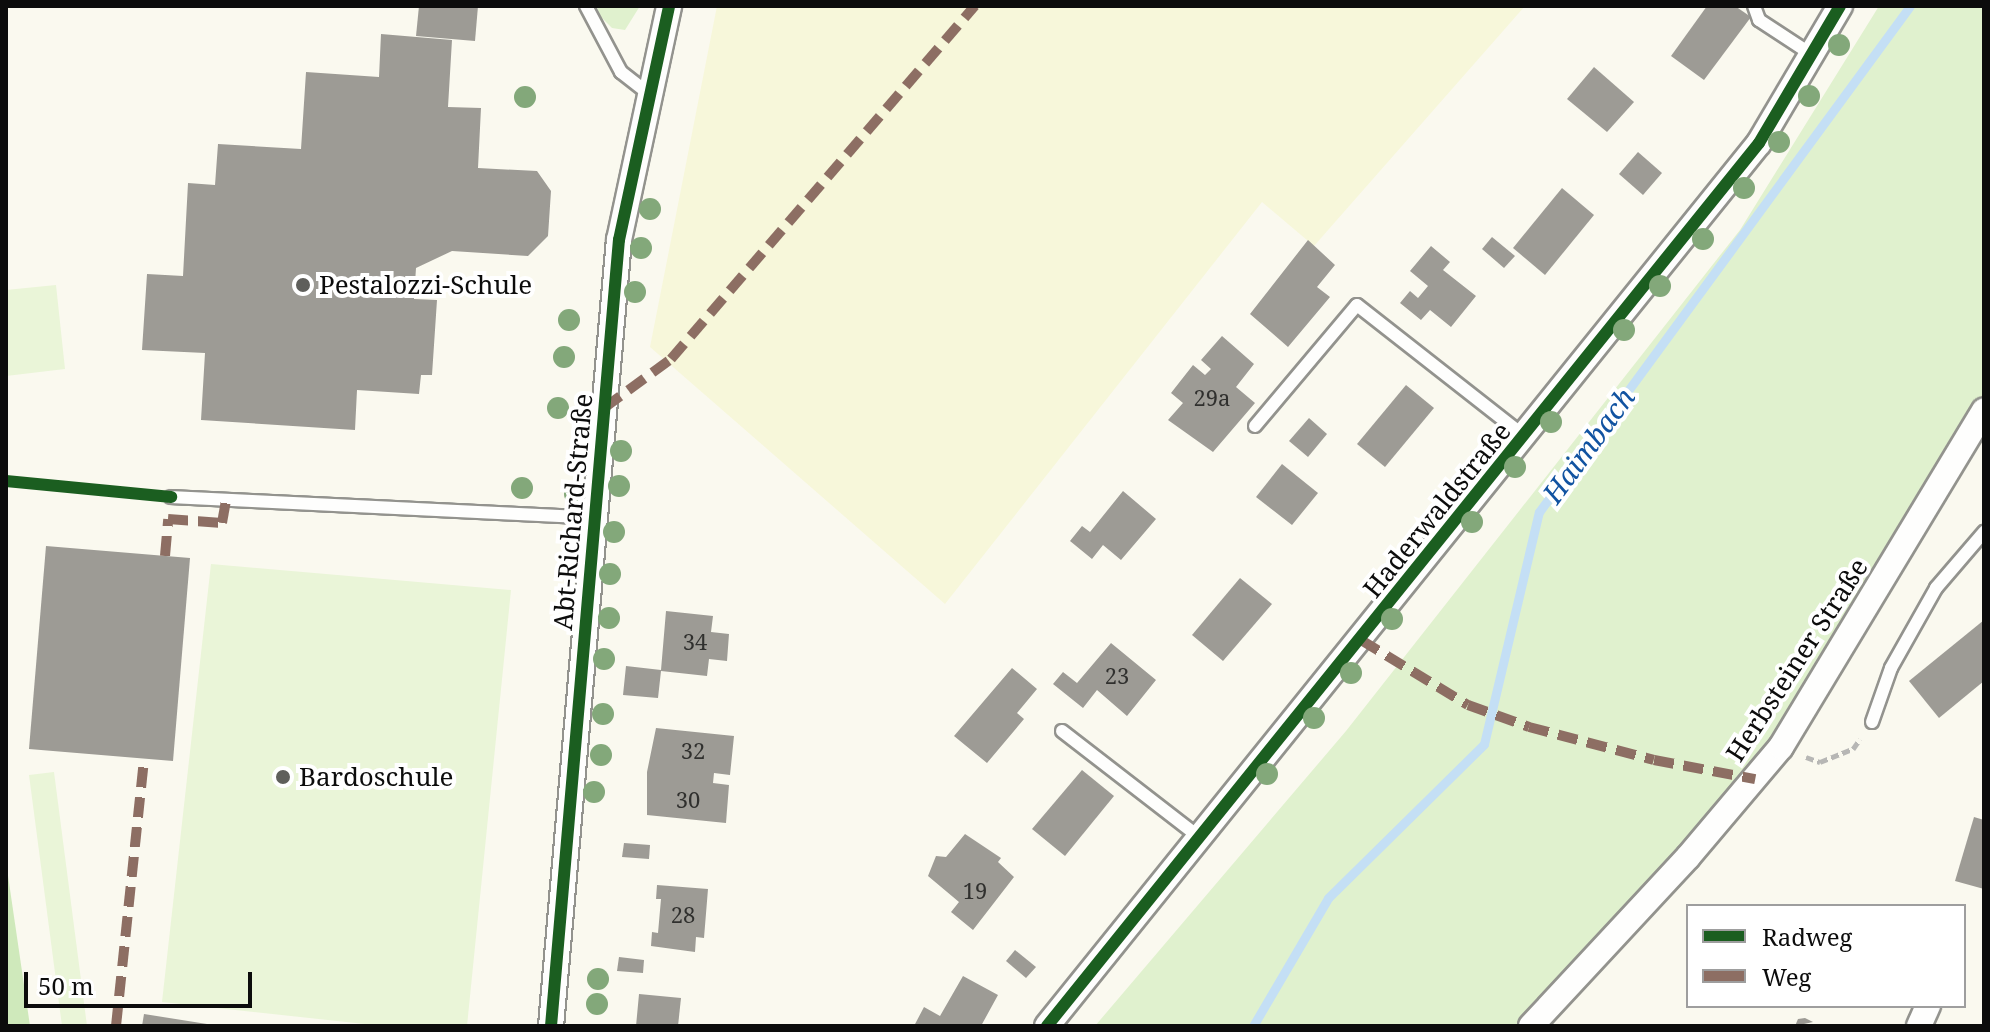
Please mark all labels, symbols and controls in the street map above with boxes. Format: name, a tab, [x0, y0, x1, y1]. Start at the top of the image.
place label: Pestalozzi-Schule	[319, 269, 532, 301]
marker: Pestalozzi-Schule	[294, 276, 312, 294]
water label: Haimbach	[1535, 381, 1641, 509]
house number: 29a	[1194, 385, 1230, 411]
street label: Abt-Richard-Straße	[547, 392, 599, 632]
street label: Haderwaldstraße	[1357, 416, 1517, 604]
street label: Herbsteiner Straße	[1720, 553, 1874, 767]
house number: 34	[683, 629, 707, 655]
house number: 23	[1105, 663, 1129, 689]
house number: 32	[681, 738, 705, 764]
place label: Bardoschule	[299, 761, 453, 793]
marker: Bardoschule	[274, 768, 292, 786]
house number: 30	[676, 787, 700, 813]
house number: 19	[963, 878, 987, 904]
house number: 28	[671, 902, 695, 928]
legend	[1686, 904, 1966, 1008]
text: Radweg	[1762, 920, 1852, 953]
scale bar	[28, 956, 256, 1006]
text: Weg	[1762, 960, 1811, 993]
text: 50 m	[38, 969, 94, 1002]

